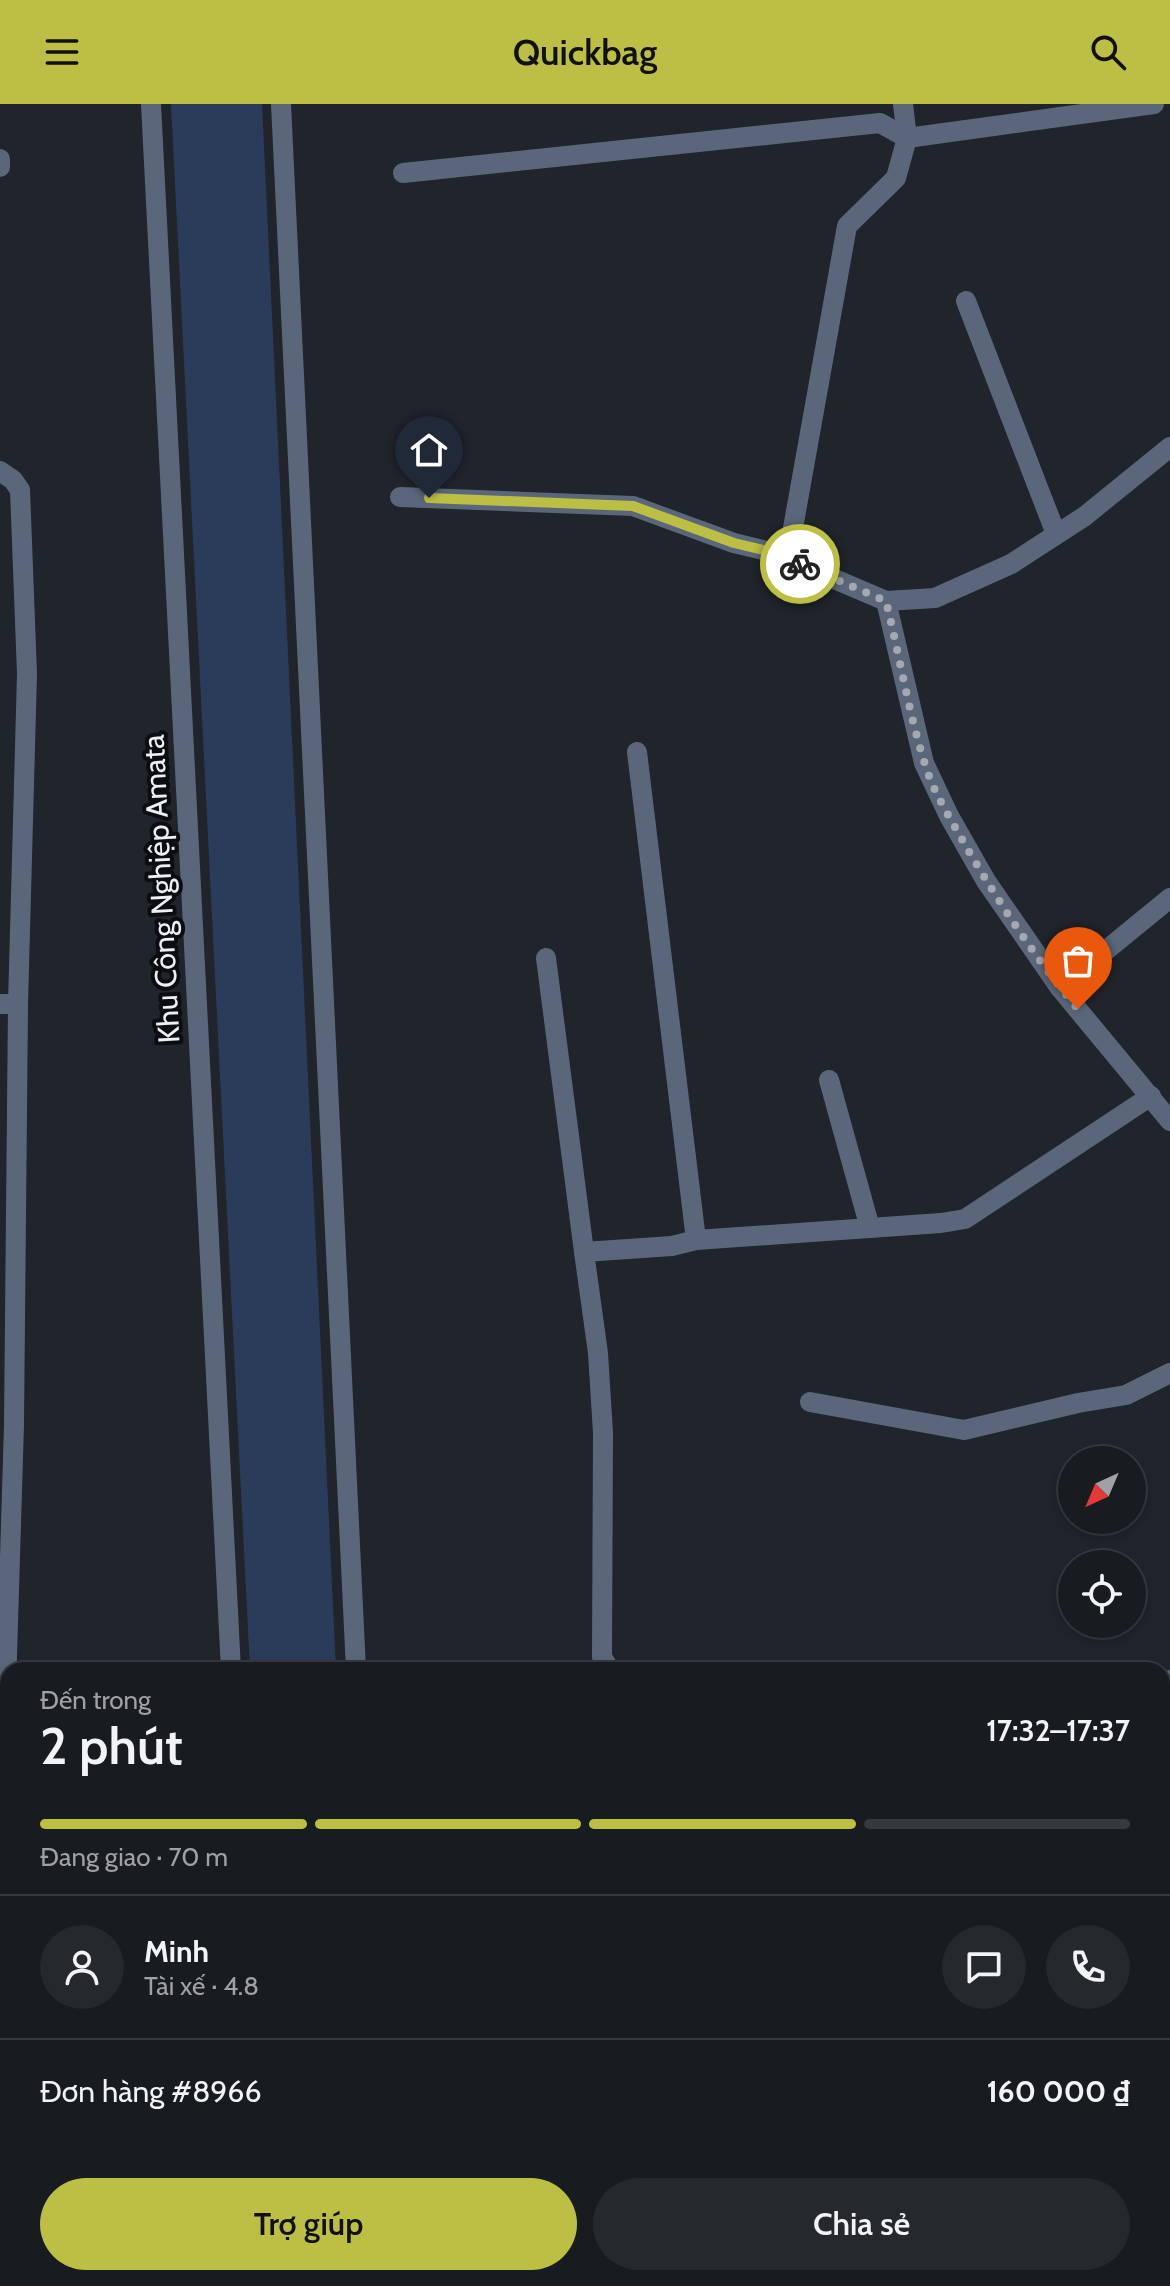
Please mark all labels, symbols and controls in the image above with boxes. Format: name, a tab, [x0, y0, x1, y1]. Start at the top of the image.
icon: menu	[40, 30, 84, 74]
text: Quickbag	[513, 30, 657, 74]
icon: search	[1086, 30, 1130, 74]
pin	[395, 416, 463, 498]
icon: home	[407, 428, 451, 472]
courier	[760, 524, 840, 604]
icon: bike	[778, 542, 822, 586]
street label: Khu Công Nghiệp Amata	[134, 733, 188, 1044]
pin	[1044, 927, 1112, 1009]
icon: bag	[1056, 939, 1100, 983]
north arrow	[1058, 1446, 1146, 1534]
map controls	[1058, 1446, 1146, 1638]
button: locate	[1058, 1550, 1146, 1638]
text: Đến trong	[40, 1684, 151, 1716]
text: 17:32–17:37	[986, 1712, 1130, 1749]
text: 2 phút	[40, 1714, 183, 1777]
text: Đang giao · 70 m	[40, 1841, 228, 1873]
button: person	[40, 1925, 124, 2009]
button: chat	[942, 1925, 1026, 2009]
button: phone	[1046, 1925, 1130, 2009]
text: Minh	[144, 1933, 209, 1970]
text: Tài xế · 4.8	[144, 1970, 259, 2002]
text: Đơn hàng #8966	[40, 2073, 261, 2110]
text: 160 000 ₫	[987, 2073, 1130, 2110]
button: Trợ giúp	[40, 2178, 577, 2270]
button: Chia sẻ	[593, 2178, 1130, 2270]

